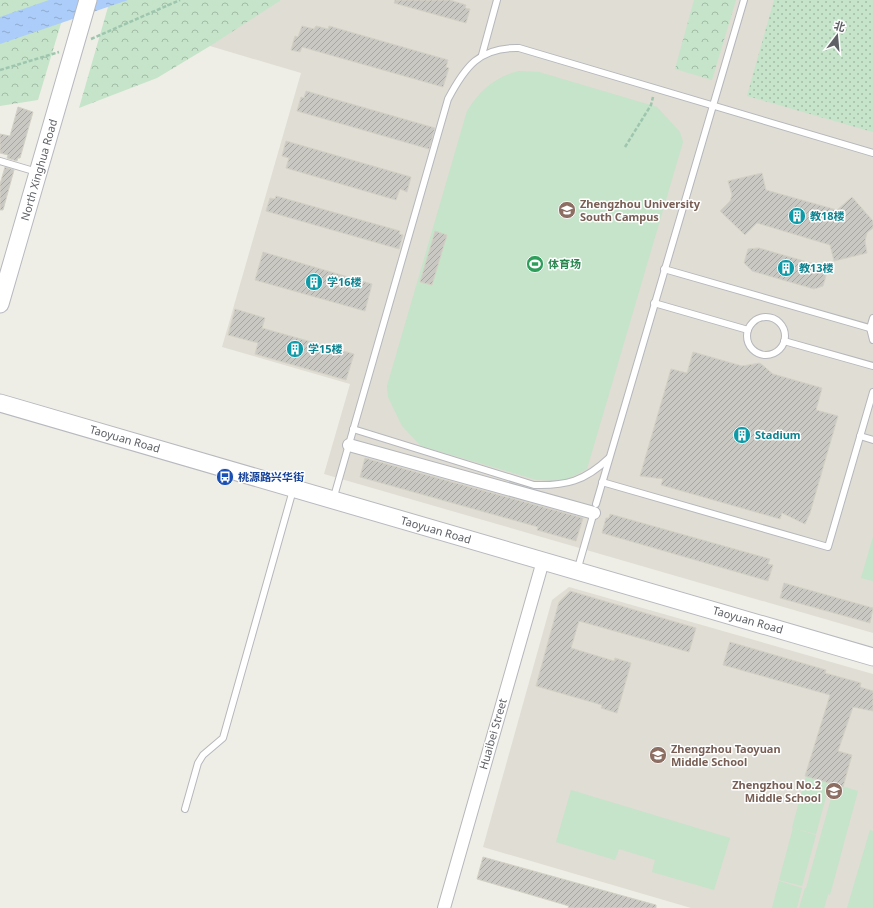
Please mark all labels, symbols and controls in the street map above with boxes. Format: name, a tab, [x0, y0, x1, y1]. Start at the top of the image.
north arrow	[817, 16, 857, 56]
text: 北	[833, 17, 847, 35]
street label: North Xinghua Road	[17, 117, 60, 222]
place label: Zhengzhou University South Campus	[580, 196, 701, 224]
school or university icon: Zhengzhou University South Campus	[557, 200, 577, 220]
building icon: 教18楼	[787, 206, 807, 226]
place label: 教18楼	[810, 208, 845, 223]
sports icon: 体育场	[525, 254, 545, 274]
place label: 体育场	[548, 256, 581, 271]
building icon: 教13楼	[776, 258, 796, 278]
place label: 教13楼	[799, 260, 834, 275]
building icon: 学16楼	[304, 272, 324, 292]
place label: 学16楼	[327, 274, 362, 289]
building icon: 学15楼	[285, 339, 305, 359]
place label: 学15楼	[308, 341, 343, 356]
street label: Taoyuan Road	[88, 421, 162, 456]
building icon: Stadium	[732, 425, 752, 445]
place label: Stadium	[755, 427, 801, 442]
bus stop icon: 桃源路兴华街	[215, 467, 235, 487]
place label: 桃源路兴华街	[238, 469, 304, 484]
street label: Taoyuan Road	[399, 512, 473, 547]
street label: Taoyuan Road	[711, 602, 785, 637]
street label: Huaibei Street	[475, 697, 510, 771]
place label: Zhengzhou Taoyuan Middle School	[671, 741, 781, 769]
school or university icon: Zhengzhou Taoyuan Middle School	[648, 745, 668, 765]
place label: Zhengzhou No.2 Middle School	[732, 777, 821, 805]
school or university icon: Zhengzhou No.2 Middle School	[824, 781, 844, 801]

